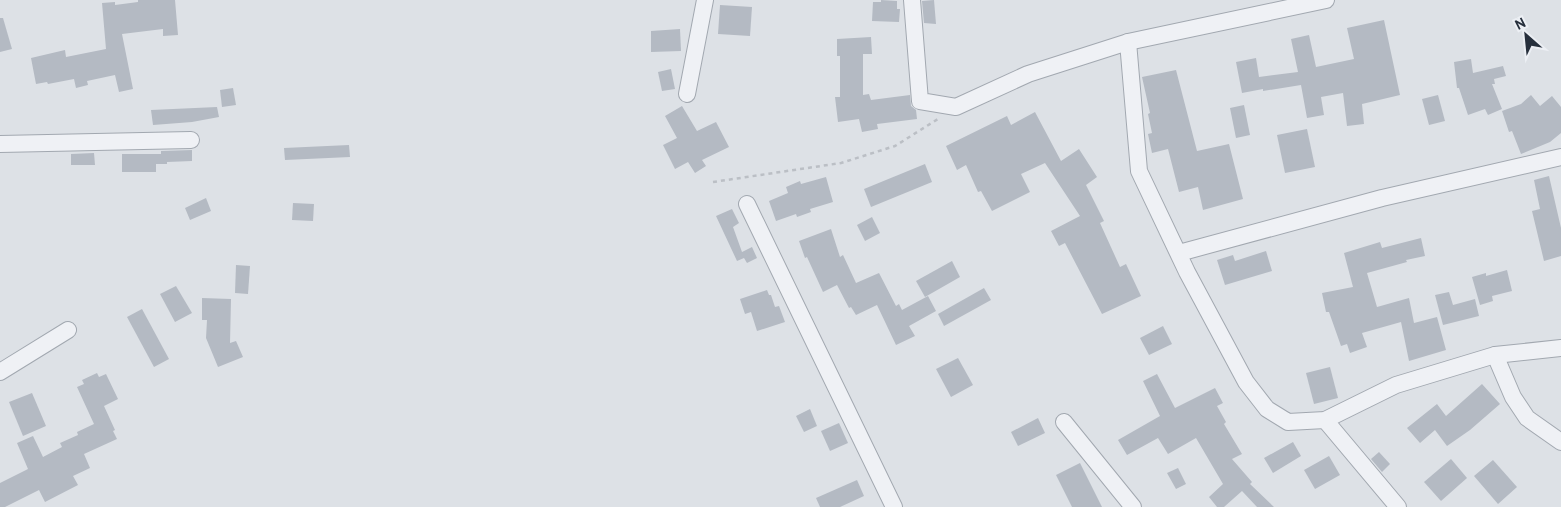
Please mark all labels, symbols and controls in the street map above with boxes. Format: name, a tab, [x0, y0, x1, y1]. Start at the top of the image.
north arrow	[1501, 10, 1551, 60]
text: N	[1512, 15, 1529, 35]

